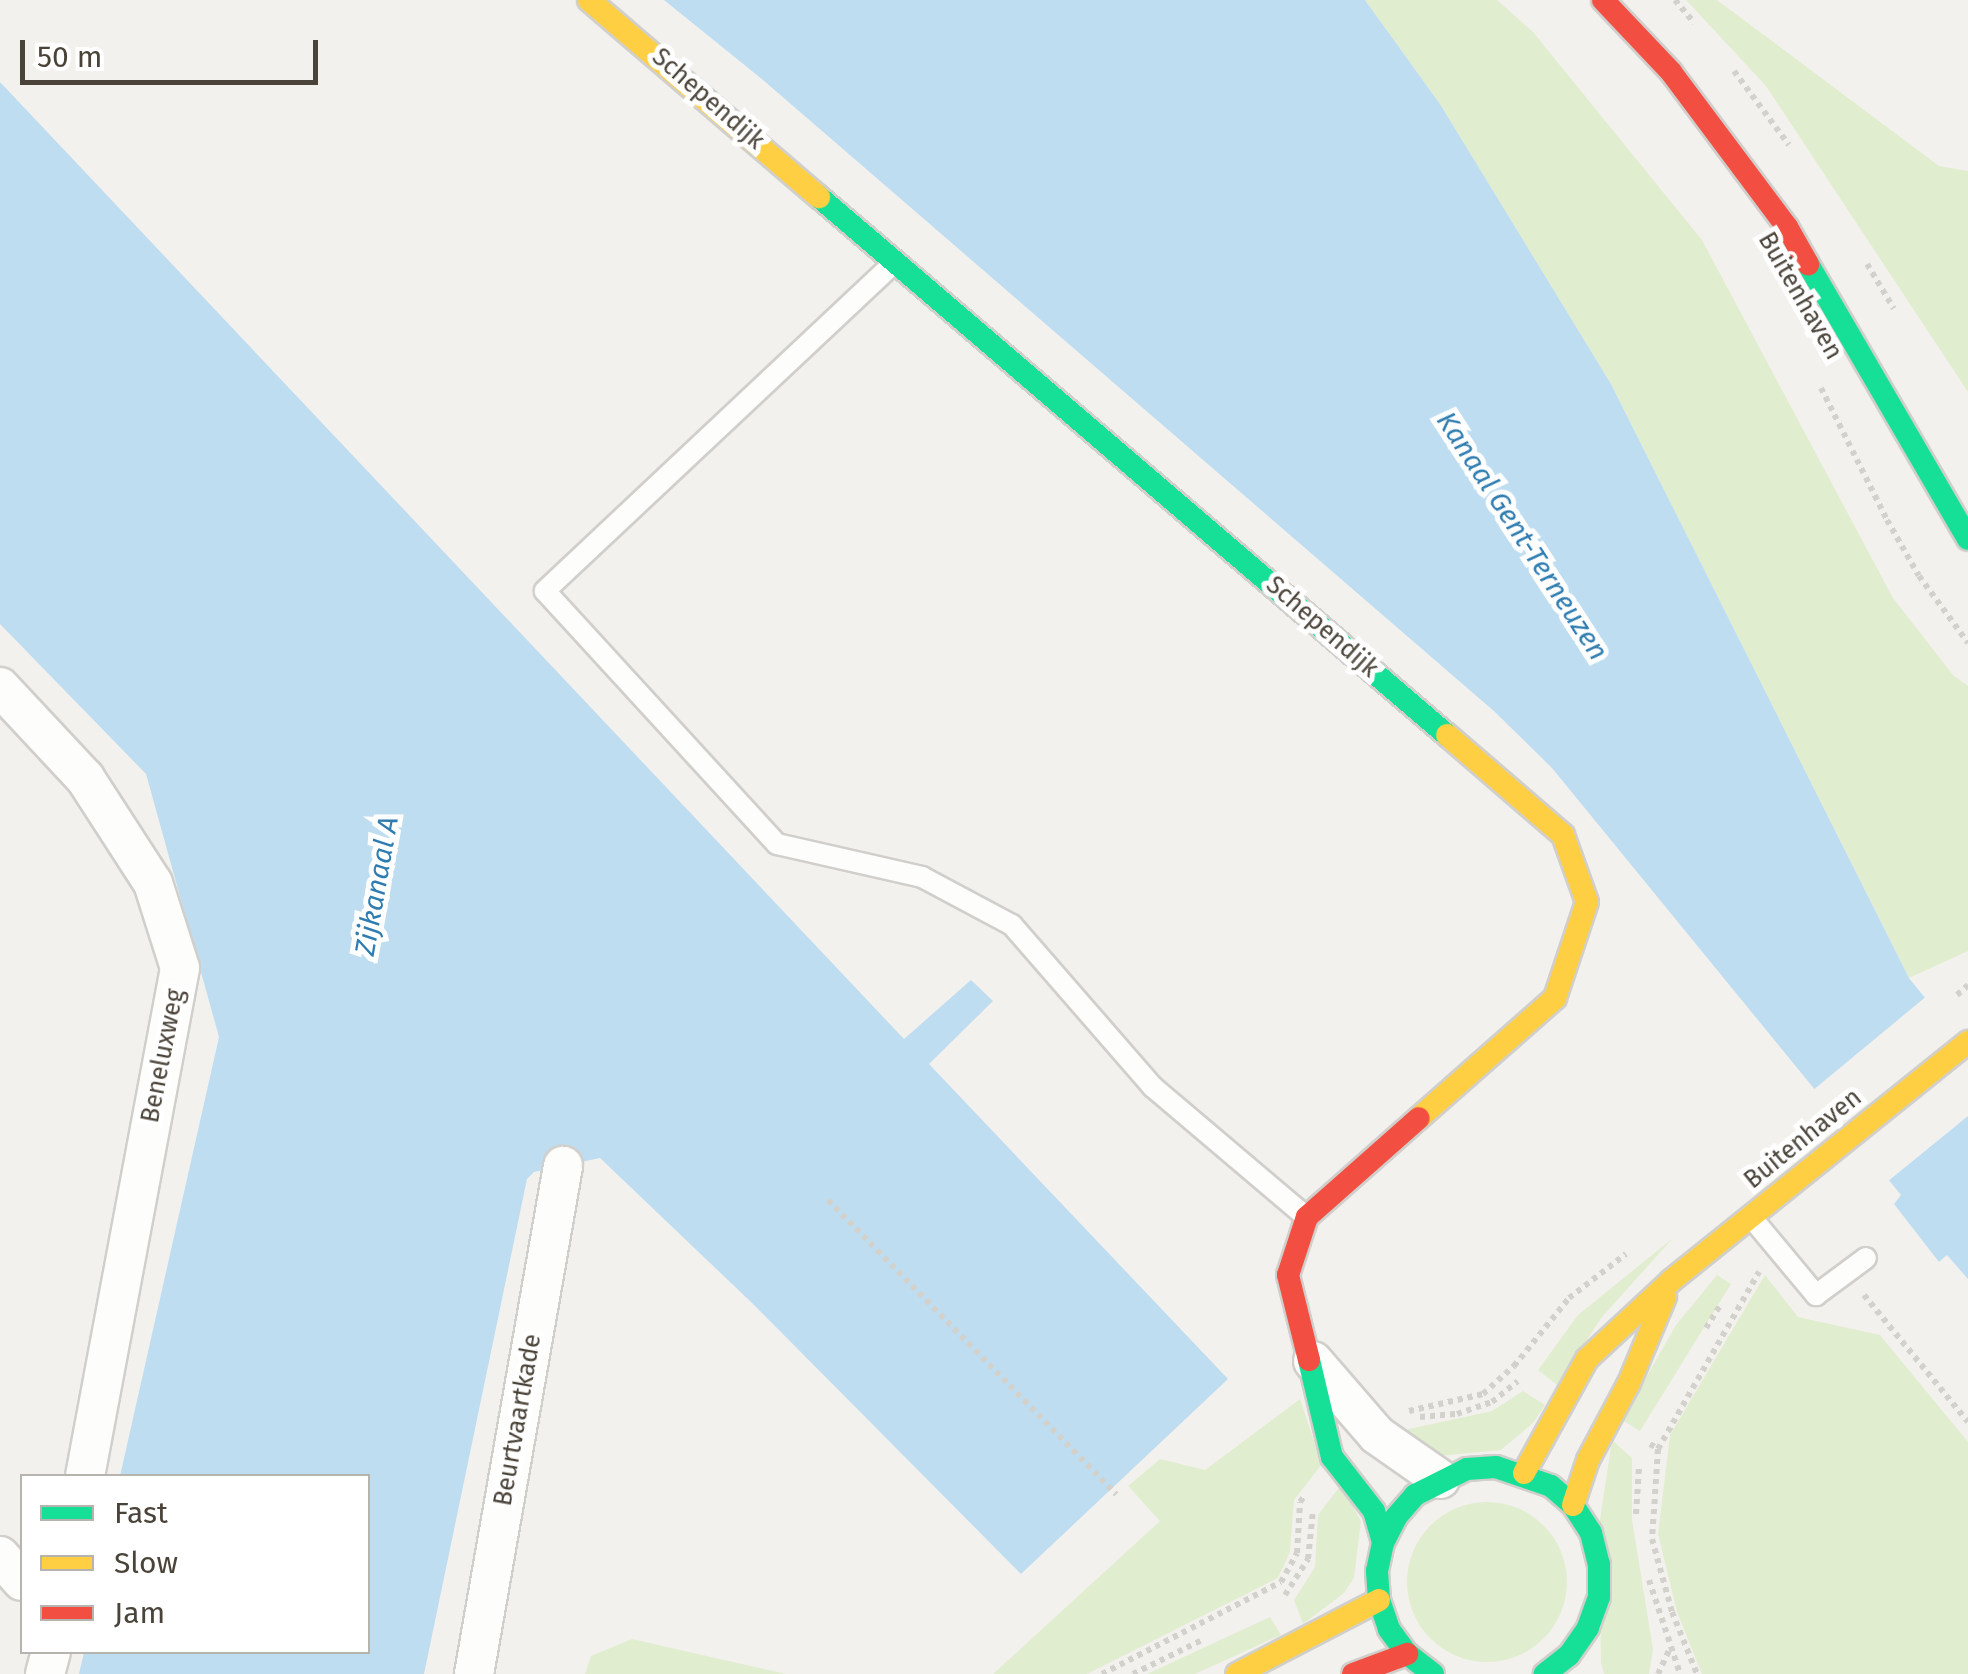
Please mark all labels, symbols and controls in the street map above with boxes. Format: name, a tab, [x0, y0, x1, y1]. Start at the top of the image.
scale bar	[25, 20, 322, 82]
text: 50 m	[37, 39, 102, 75]
street label: Schependijk	[646, 42, 770, 156]
street label: Buitenhaven	[1751, 227, 1849, 365]
water label: Kanaal Gent-Terneuzen	[1429, 406, 1615, 666]
street label: Schependijk	[1260, 570, 1384, 684]
water label: Zijkanaal A	[348, 814, 406, 958]
street label: Beneluxweg	[135, 987, 191, 1125]
street label: Buitenhaven	[1738, 1083, 1868, 1195]
street label: Beurtvaartkade	[488, 1332, 548, 1508]
legend	[20, 1474, 370, 1654]
text: Fast	[114, 1495, 168, 1531]
text: Slow	[114, 1545, 178, 1581]
text: Jam	[114, 1595, 165, 1631]

